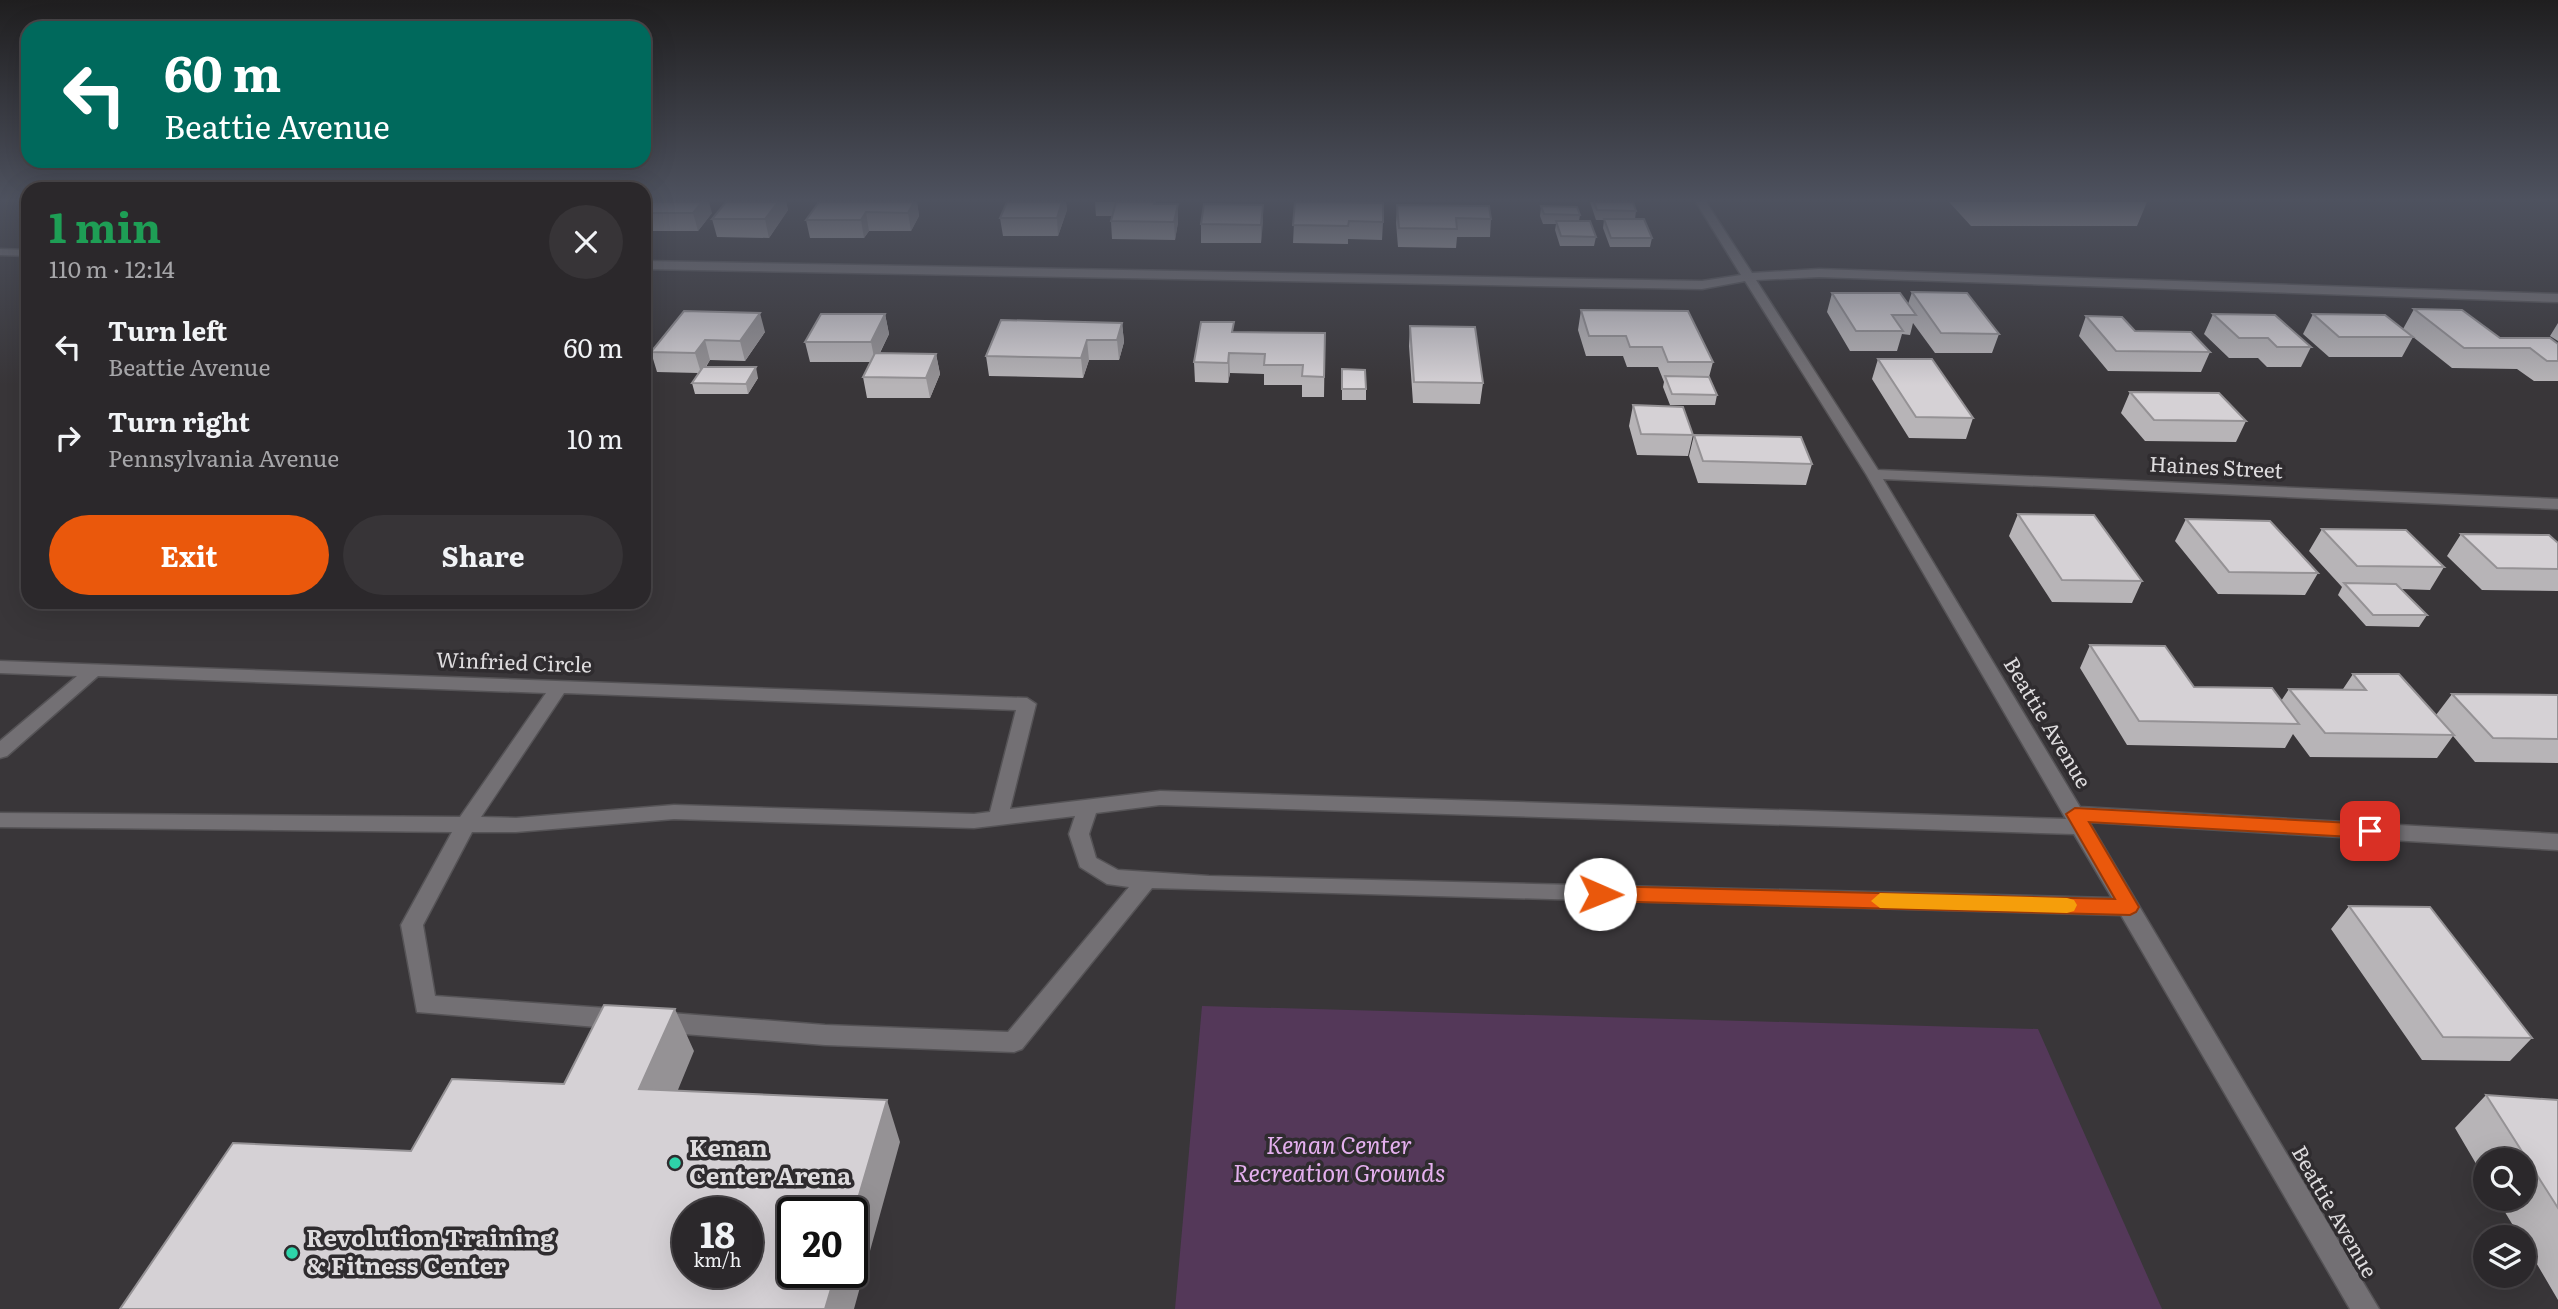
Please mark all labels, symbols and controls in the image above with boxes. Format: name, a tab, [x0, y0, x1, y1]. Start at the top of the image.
text: 60 m	[164, 34, 281, 107]
icon: left	[49, 49, 140, 140]
text: Beattie Avenue	[164, 101, 390, 149]
text: 1 min	[49, 194, 161, 256]
button: close	[549, 205, 623, 279]
text: 110 m · 12:14	[49, 251, 175, 285]
text: Turn left	[108, 310, 227, 349]
text: 60 m	[564, 327, 623, 366]
icon: left	[49, 328, 87, 366]
text: Beattie Avenue	[108, 349, 270, 383]
text: Turn right	[108, 401, 250, 440]
text: 10 m	[567, 418, 623, 457]
icon: right	[49, 419, 87, 457]
text: Pennsylvania Avenue	[108, 440, 339, 474]
street label: Haines Street	[2148, 447, 2284, 485]
button: Exit	[49, 515, 329, 595]
button: Share	[343, 515, 623, 595]
street label: Winfried Circle	[436, 642, 593, 679]
street label: Beattie Avenue	[1998, 650, 2101, 793]
pin	[2340, 801, 2400, 861]
icon: arrive	[2351, 812, 2389, 850]
position arrow	[1563, 857, 1637, 931]
park label: Kenan Center Recreation Grounds	[1233, 1126, 1445, 1189]
place label: Kenan Center Arena	[689, 1129, 851, 1192]
street label: Beattie Avenue	[2286, 1139, 2387, 1283]
map controls	[2473, 1148, 2536, 1288]
button: search	[2473, 1148, 2536, 1211]
marker: Kenan Center Arena	[667, 1155, 683, 1171]
speed limit sign: 20	[777, 1197, 868, 1288]
text: 18	[700, 1207, 735, 1259]
place label: Revolution Training & Fitness Center	[306, 1219, 555, 1282]
button: layers	[2473, 1225, 2536, 1288]
marker: Revolution Training & Fitness Center	[284, 1245, 300, 1261]
text: km/h	[694, 1246, 741, 1273]

